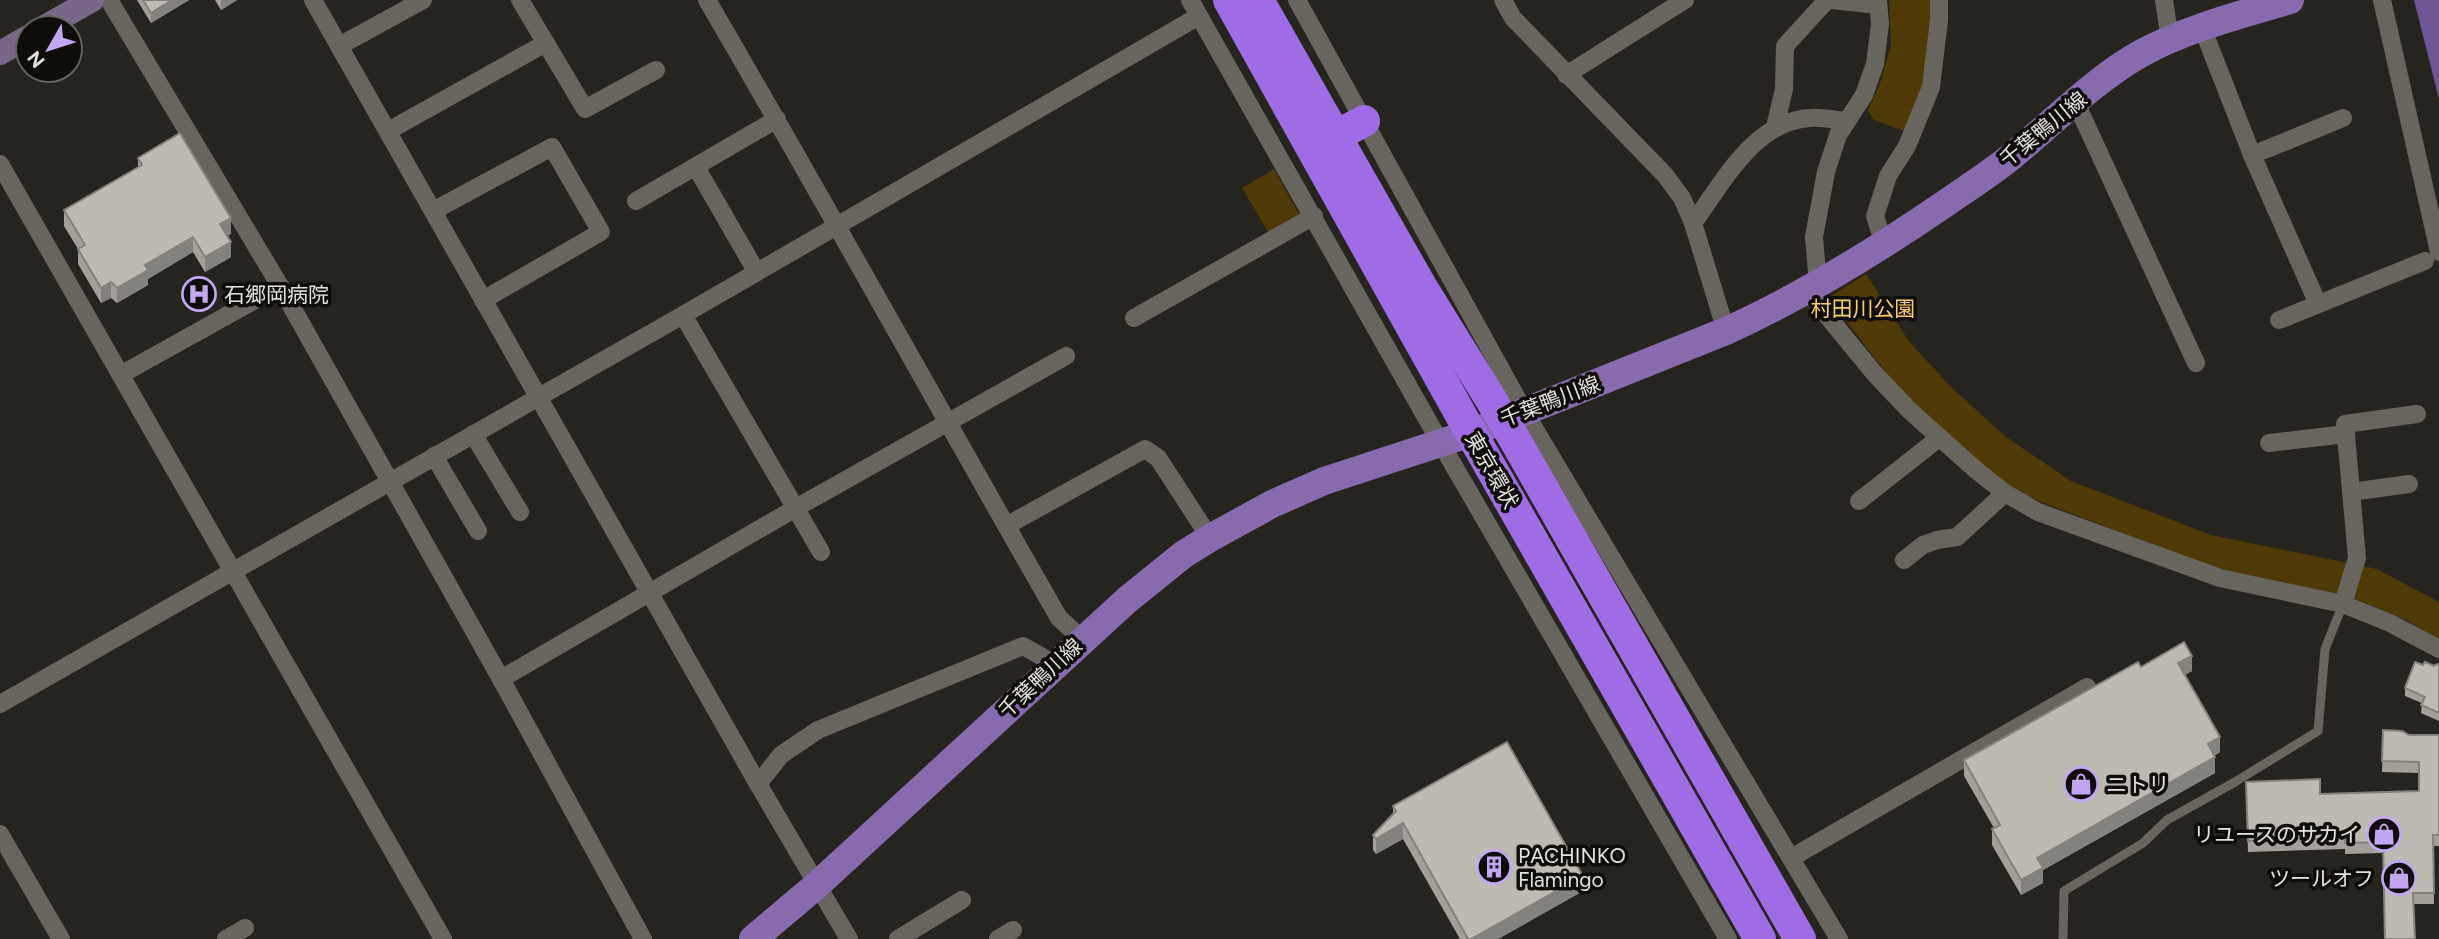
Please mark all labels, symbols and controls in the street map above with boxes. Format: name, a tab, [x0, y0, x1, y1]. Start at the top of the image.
north arrow	[14, 14, 84, 84]
text: N	[23, 46, 50, 72]
street label: 千葉鴨川線	[1994, 86, 2092, 172]
hospital icon: 石郷岡病院	[180, 275, 218, 313]
place label: 石郷岡病院	[224, 282, 329, 307]
park label: 村田川公園	[1811, 296, 1916, 321]
street label: 千葉鴨川線	[1497, 371, 1603, 431]
street label: 東京環状	[1460, 427, 1524, 513]
street label: 千葉鴨川線	[993, 633, 1087, 723]
shop icon: ニトリ	[2062, 765, 2100, 803]
place label: ニトリ	[2106, 772, 2169, 797]
shop icon: リユースのサカイ	[2365, 815, 2403, 853]
place label: リユースのサカイ	[2193, 822, 2360, 847]
place label: PACHINKO Flamingo	[1518, 843, 1626, 892]
building icon: PACHINKO Flamingo	[1475, 848, 1513, 886]
shop icon: ツールオフ	[2380, 859, 2418, 897]
place label: ツールオフ	[2269, 866, 2374, 891]

